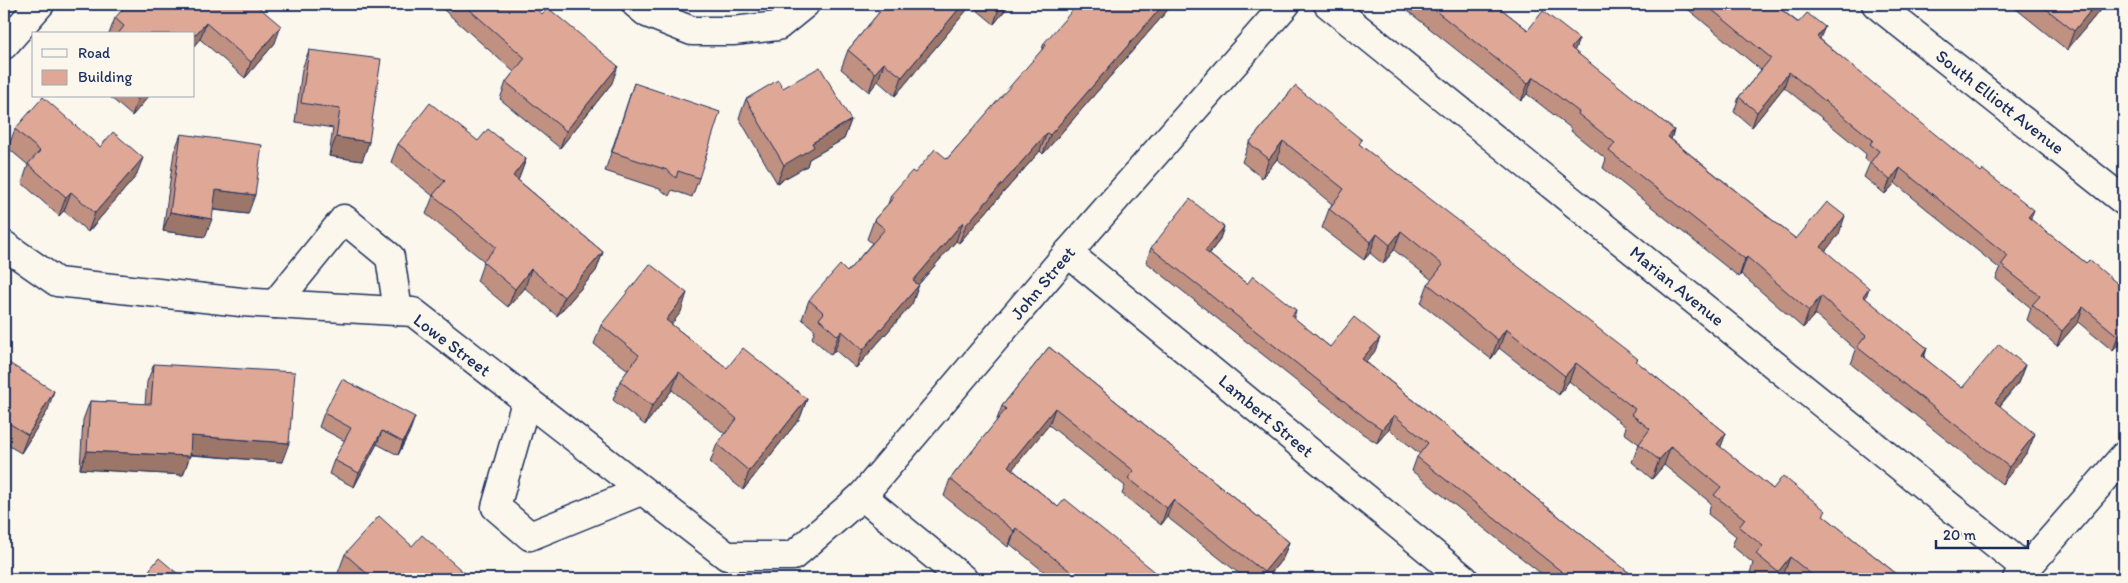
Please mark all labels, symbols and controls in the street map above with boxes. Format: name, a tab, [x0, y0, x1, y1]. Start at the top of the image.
legend	[32, 32, 195, 98]
text: Road	[78, 44, 111, 62]
street label: South Elliott Avenue	[1931, 45, 2069, 159]
text: Building	[78, 68, 132, 86]
street label: Marian Avenue	[1625, 241, 1729, 331]
street label: John Street	[1006, 242, 1080, 324]
street label: Lowe Street	[409, 309, 495, 381]
street label: Lambert Street	[1214, 370, 1318, 462]
scale bar	[1936, 518, 2028, 550]
text: 20 m	[1943, 526, 1977, 544]

